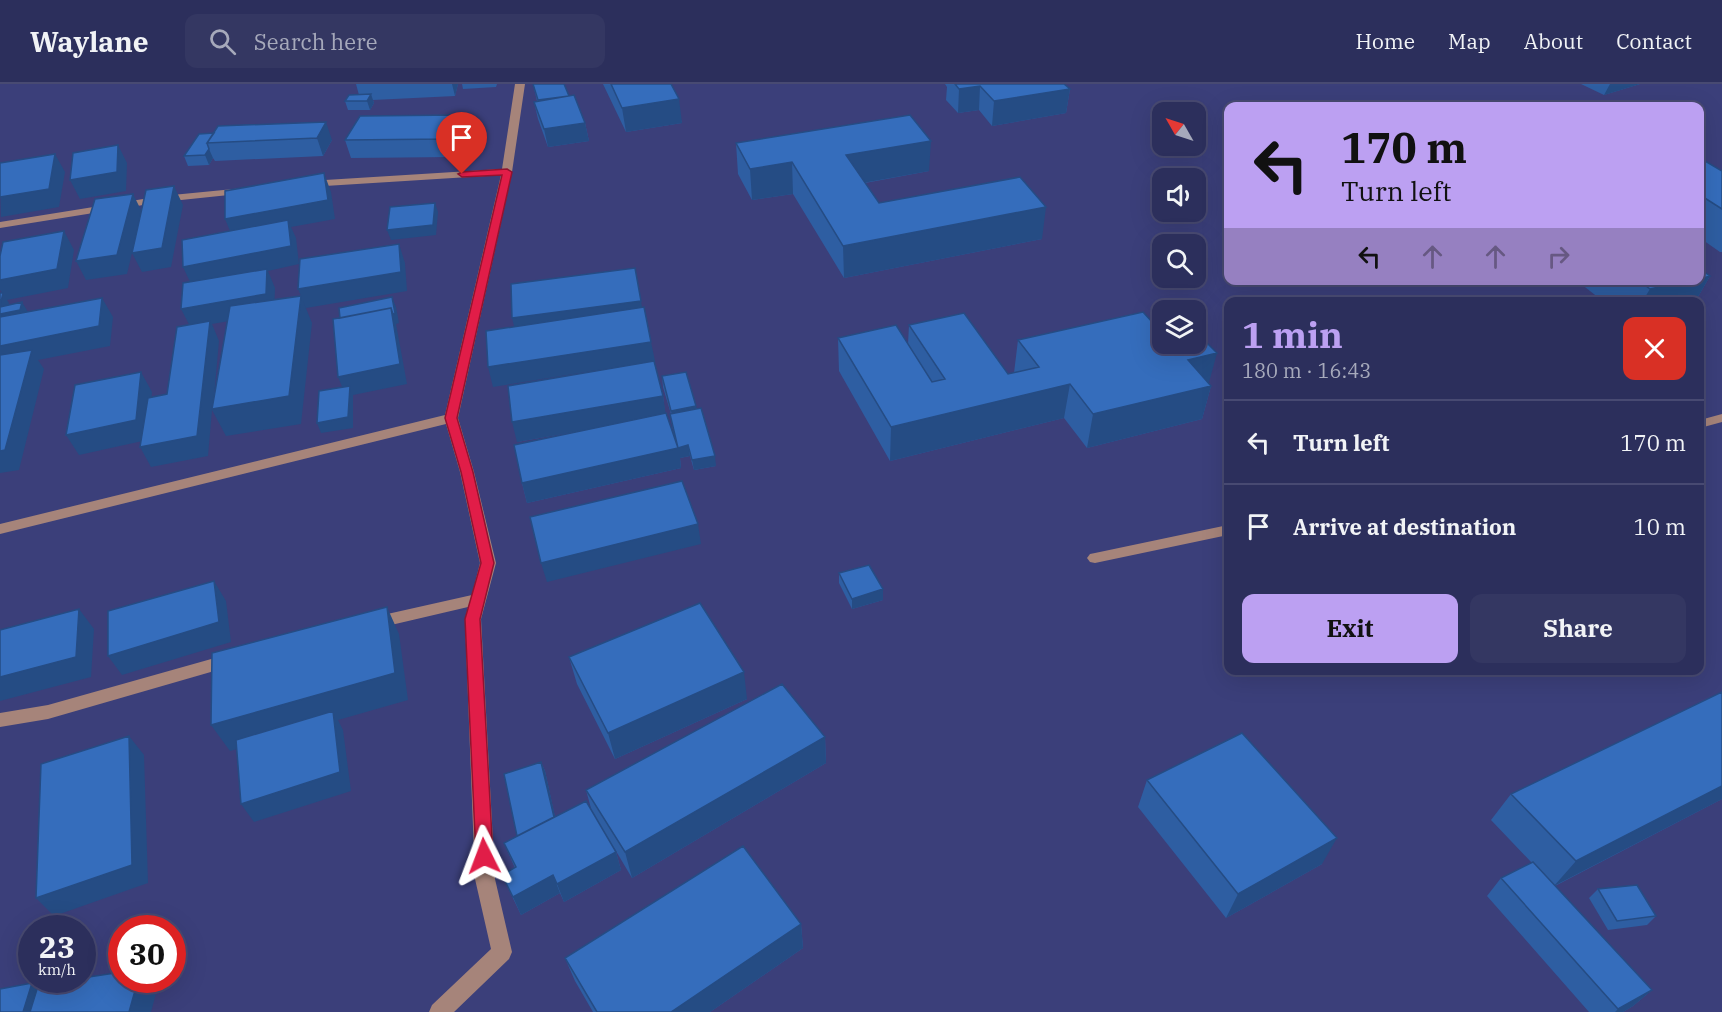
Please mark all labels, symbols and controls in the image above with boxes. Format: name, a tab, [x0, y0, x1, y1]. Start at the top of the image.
search box	[185, 14, 605, 68]
text: Waylane	[30, 23, 149, 60]
icon: search	[206, 25, 239, 58]
text: Search here	[254, 27, 378, 56]
text: Home	[1355, 27, 1415, 55]
text: Map	[1448, 27, 1491, 55]
text: About	[1524, 27, 1583, 55]
text: Contact	[1616, 27, 1692, 55]
north arrow	[1152, 102, 1206, 156]
map controls	[1152, 102, 1206, 354]
pin	[436, 112, 487, 174]
text: 170 m	[1341, 120, 1467, 175]
icon: arrive	[445, 121, 478, 154]
icon: left	[1242, 126, 1320, 204]
button: sound	[1152, 168, 1206, 222]
text: Turn left	[1341, 173, 1452, 208]
button: search	[1152, 234, 1206, 288]
icon: left	[1353, 240, 1386, 273]
icon: ahead	[1416, 240, 1449, 273]
icon: ahead	[1479, 240, 1512, 273]
icon: right	[1542, 240, 1575, 273]
button: layers	[1152, 300, 1206, 354]
text: 1 min	[1242, 311, 1343, 358]
button: close	[1623, 317, 1686, 380]
text: 180 m · 16:43	[1242, 357, 1371, 384]
icon: left	[1242, 426, 1275, 459]
text: Turn left	[1293, 428, 1389, 457]
text: 170 m	[1620, 428, 1686, 457]
icon: arrive	[1242, 510, 1275, 543]
text: Arrive at destination	[1293, 512, 1516, 541]
text: 10 m	[1634, 512, 1686, 541]
button: Exit	[1242, 594, 1458, 663]
button: Share	[1470, 594, 1686, 663]
position arrow	[452, 824, 516, 888]
speed limit sign: 30	[108, 915, 186, 993]
text: 23	[39, 927, 75, 966]
text: km/h	[38, 960, 76, 979]

